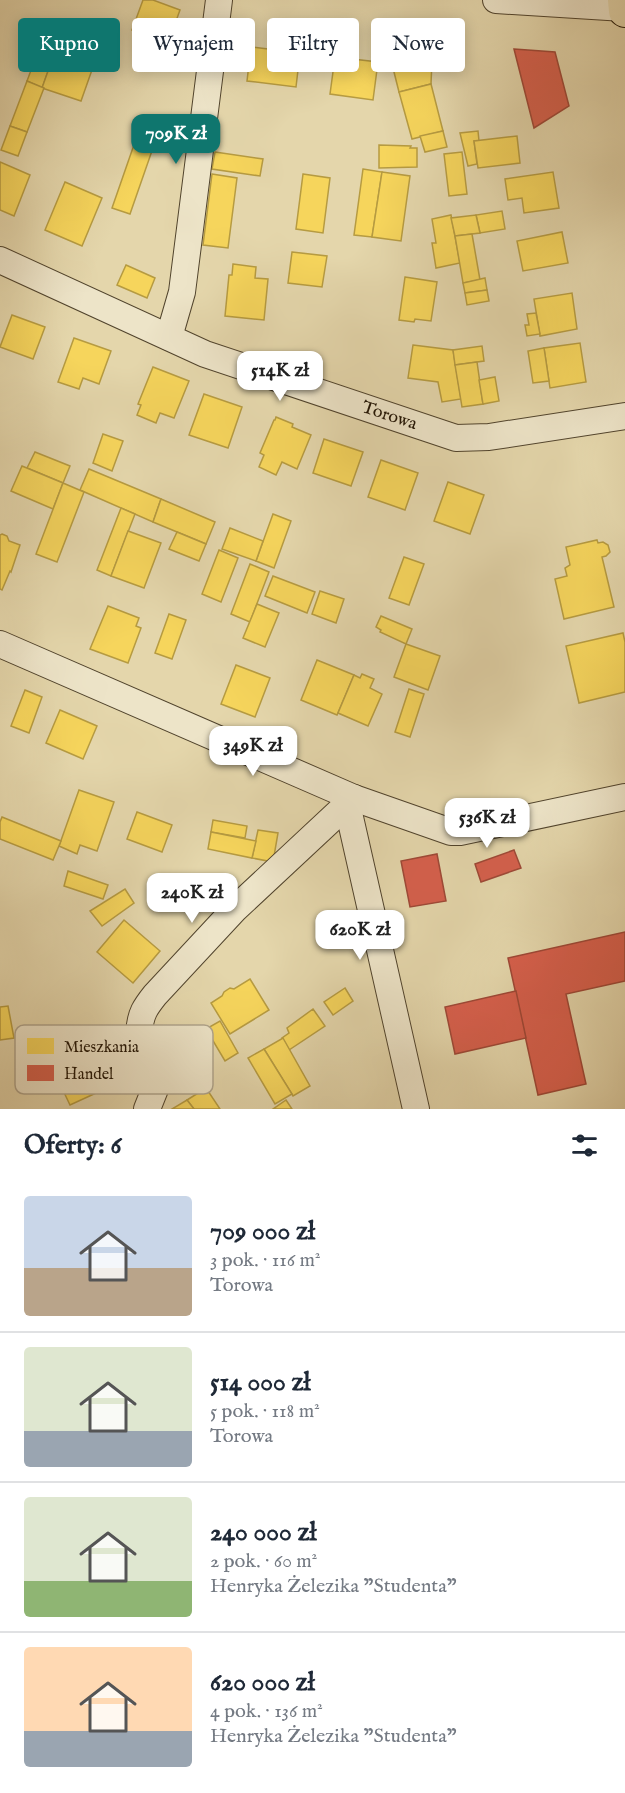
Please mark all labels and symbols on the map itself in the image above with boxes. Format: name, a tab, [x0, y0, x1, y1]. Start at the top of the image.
pin: 709K zł	[121, 114, 231, 165]
pin: 514K zł	[225, 351, 335, 402]
street label: Torowa	[359, 396, 420, 436]
pin: 349K zł	[198, 726, 308, 777]
pin: 536K zł	[432, 798, 542, 849]
pin: 240K zł	[137, 873, 247, 924]
pin: 620K zł	[305, 910, 415, 961]
legend	[15, 1025, 213, 1094]
text: Mieszkania	[64, 1038, 139, 1058]
text: Handel	[64, 1065, 114, 1085]

